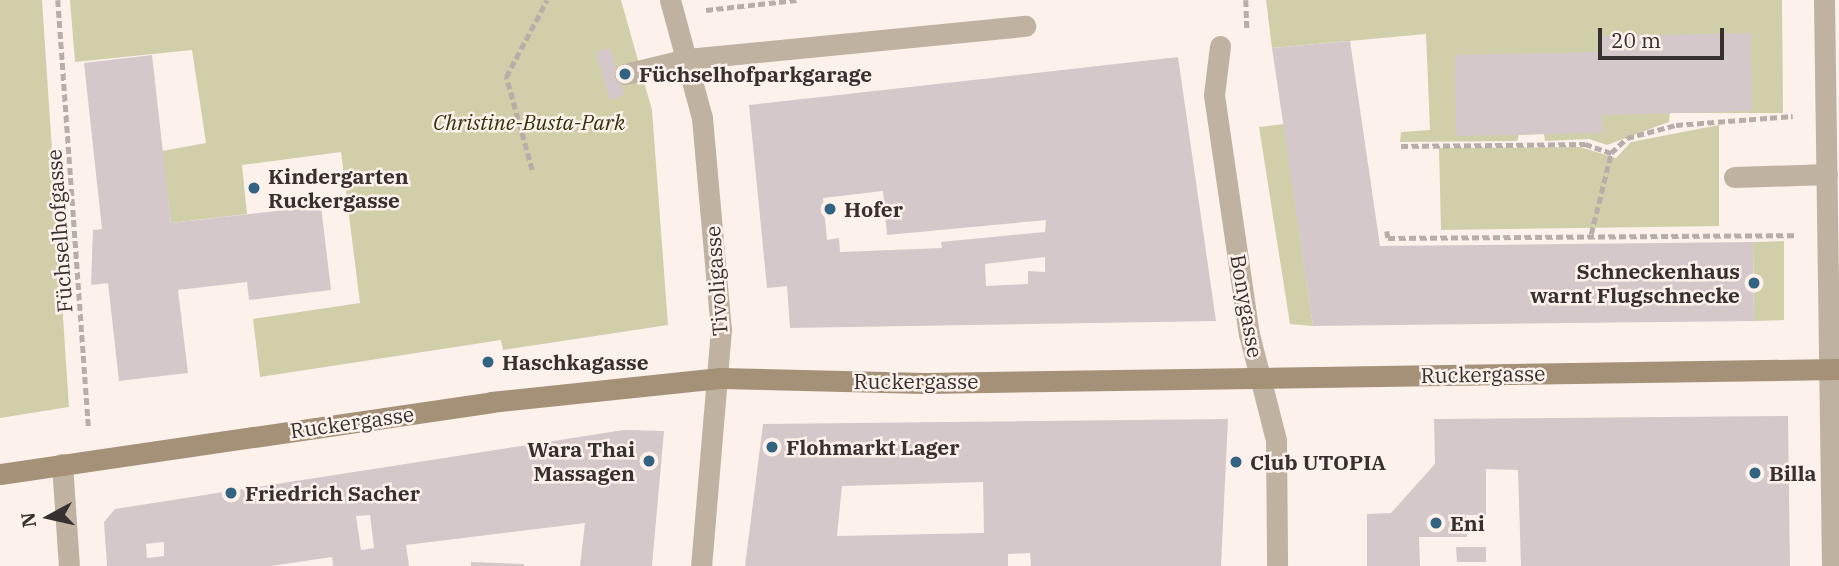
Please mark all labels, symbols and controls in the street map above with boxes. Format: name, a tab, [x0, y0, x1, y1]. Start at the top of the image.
scale bar	[1601, 14, 1727, 58]
text: 20 m	[1611, 26, 1661, 54]
place label: Füchselhofparkgarage	[639, 61, 872, 87]
marker: Füchselhofparkgarage	[617, 66, 633, 82]
park label: Christine-Busta-Park	[433, 109, 625, 135]
street label: Füchselhofgasse	[41, 148, 77, 314]
place label: Kindergarten Ruckergasse	[268, 163, 409, 213]
marker: Kindergarten Ruckergasse	[246, 180, 262, 196]
place label: Hofer	[844, 196, 903, 222]
marker: Hofer	[822, 201, 838, 217]
street label: Tivoligasse	[700, 225, 732, 337]
street label: Bonygasse	[1226, 252, 1268, 360]
place label: Schneckenhaus warnt Flugschnecke	[1530, 258, 1740, 308]
marker: Schneckenhaus warnt Flugschnecke	[1746, 275, 1762, 291]
place label: Haschkagasse	[502, 349, 649, 375]
marker: Haschkagasse	[480, 354, 496, 370]
street label: Ruckergasse	[1420, 360, 1546, 388]
street label: Ruckergasse	[854, 368, 978, 394]
street label: Ruckergasse	[288, 401, 416, 443]
place label: Flohmarkt Lager	[786, 434, 960, 460]
place label: Wara Thai Massagen	[527, 436, 635, 486]
marker: Flohmarkt Lager	[764, 439, 780, 455]
place label: Club UTOPIA	[1250, 449, 1386, 475]
marker: Wara Thai Massagen	[641, 453, 657, 469]
marker: Club UTOPIA	[1228, 454, 1244, 470]
place label: Billa	[1769, 460, 1817, 486]
marker: Billa	[1747, 465, 1763, 481]
place label: Friedrich Sacher	[245, 480, 420, 506]
north arrow	[14, 482, 84, 552]
marker: Friedrich Sacher	[223, 485, 239, 501]
place label: Eni	[1450, 510, 1485, 536]
text: N	[15, 511, 41, 529]
marker: Eni	[1428, 515, 1444, 531]

